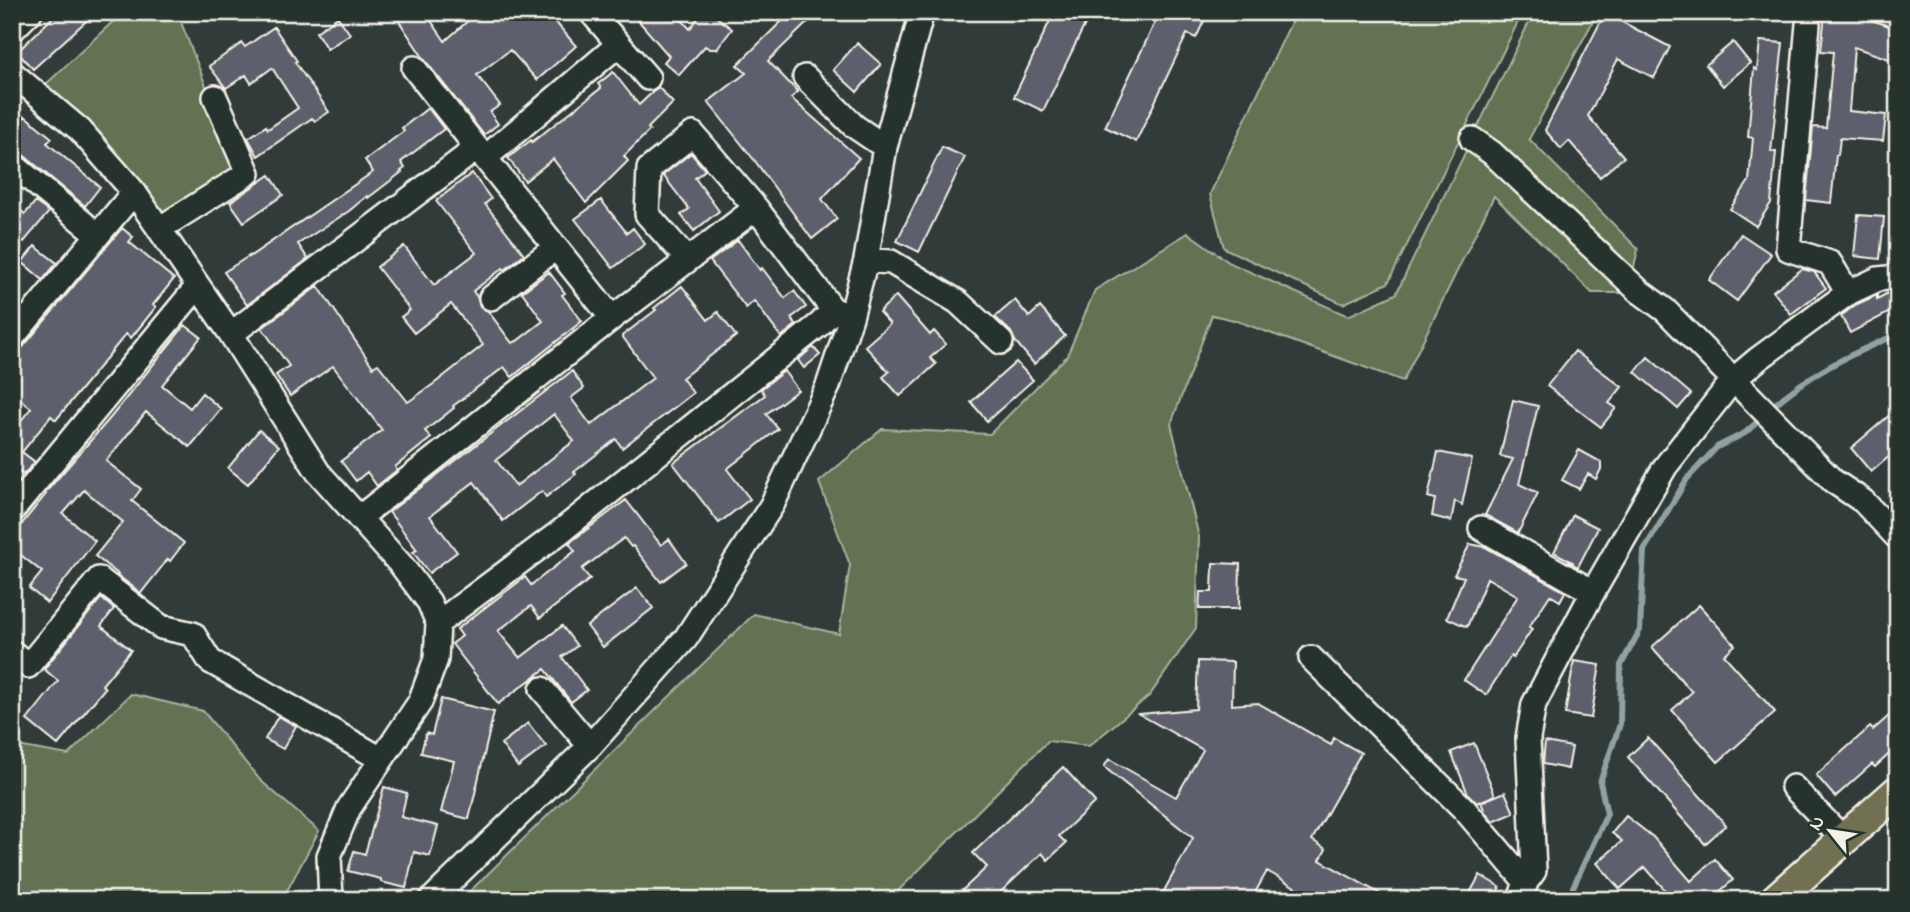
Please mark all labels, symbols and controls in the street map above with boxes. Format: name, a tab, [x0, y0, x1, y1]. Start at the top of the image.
north arrow	[1794, 796, 1864, 866]
text: N	[1803, 811, 1832, 836]

